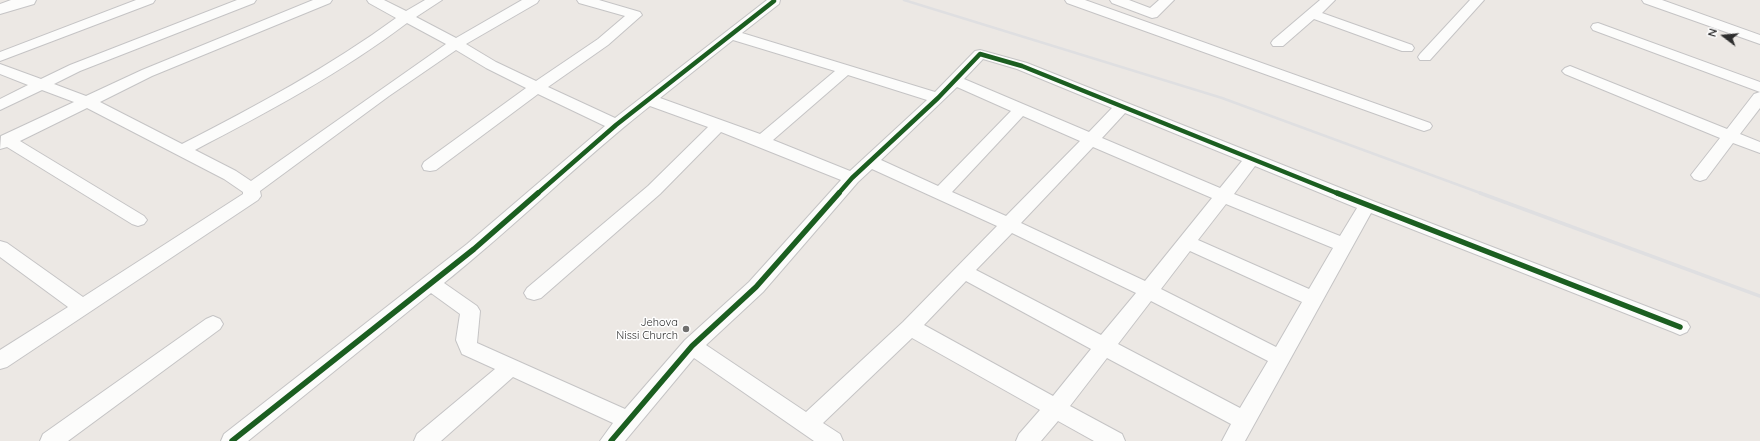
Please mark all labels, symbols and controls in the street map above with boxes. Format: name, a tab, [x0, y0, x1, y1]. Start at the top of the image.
north arrow	[1704, 16, 1744, 56]
text: N	[1705, 27, 1720, 39]
place label: Jehova Nissi Church	[616, 316, 678, 342]
marker: Jehova Nissi Church	[681, 324, 691, 334]

